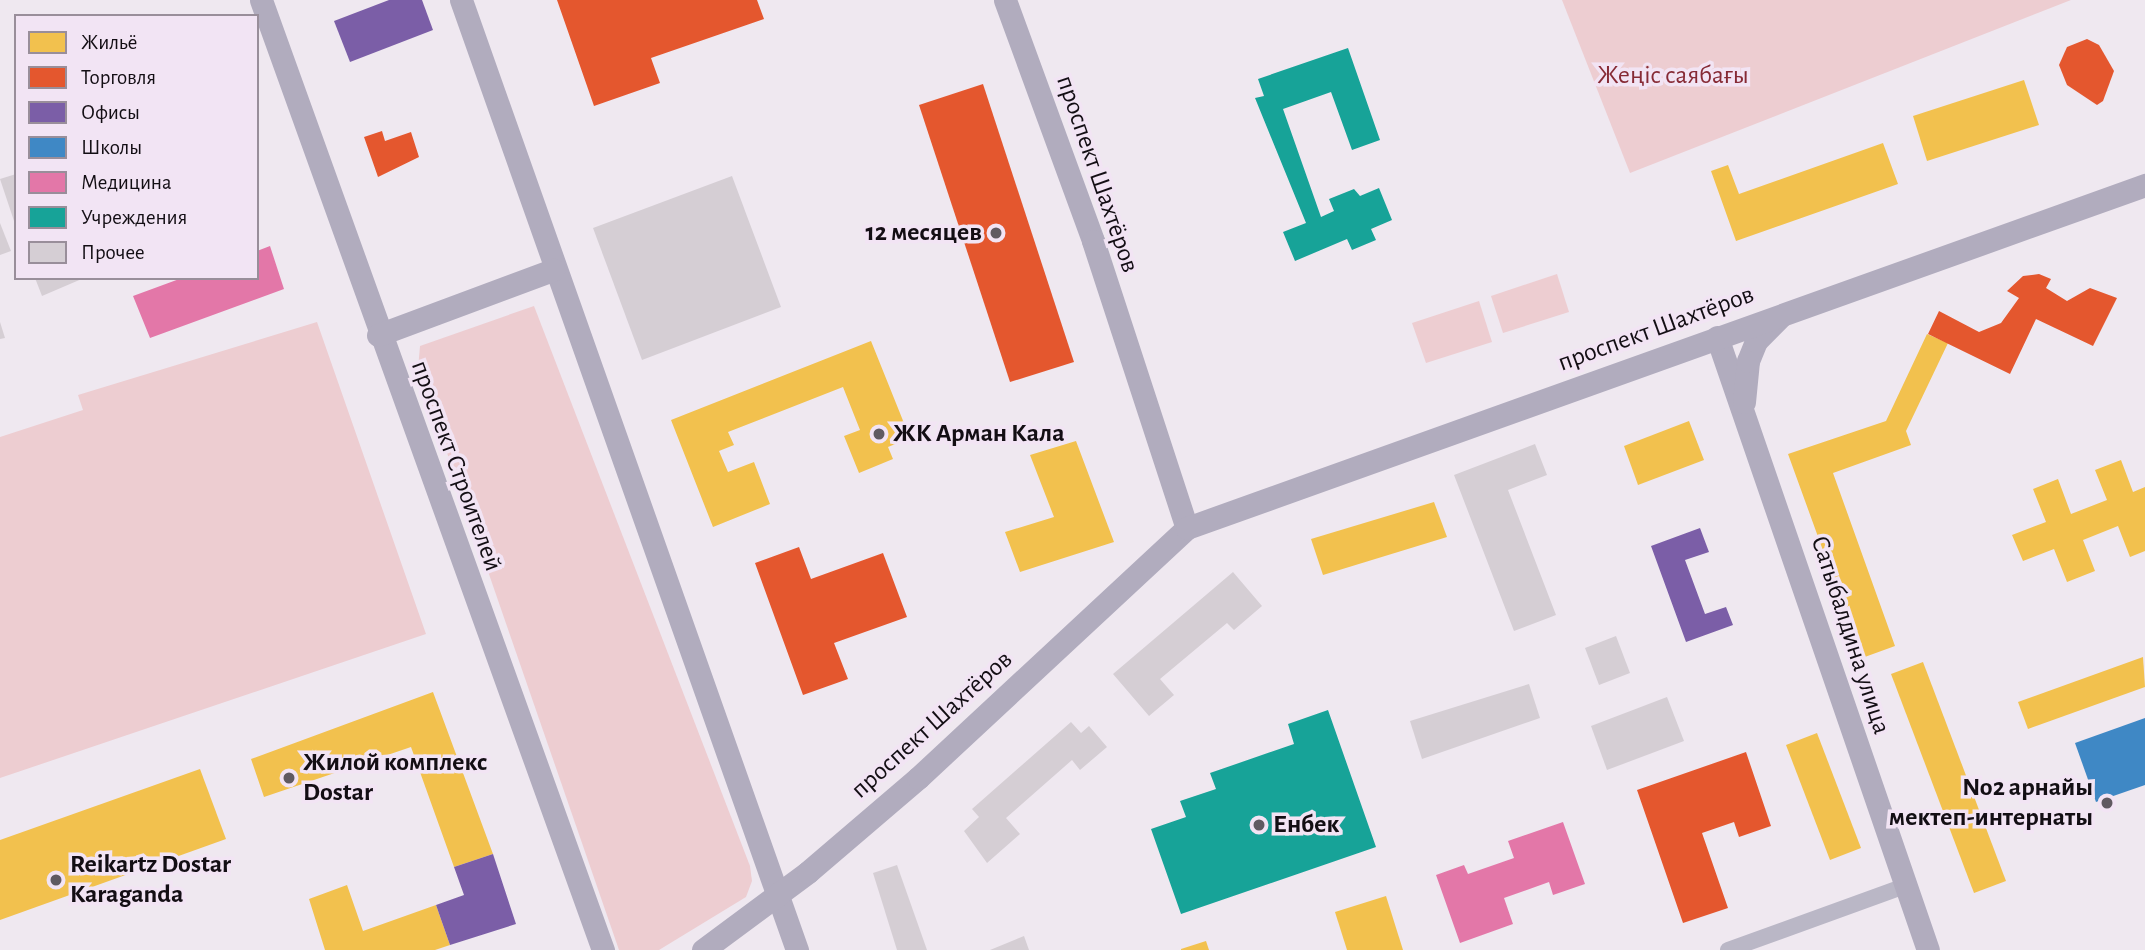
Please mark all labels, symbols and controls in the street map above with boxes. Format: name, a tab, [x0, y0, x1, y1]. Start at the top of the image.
legend	[14, 14, 259, 280]
text: Жильё	[81, 32, 137, 53]
park label: Жеңіс саябағы	[1597, 60, 1749, 92]
text: Торговля	[81, 67, 156, 88]
street label: проспект Шахтёров	[1049, 71, 1145, 277]
text: Офисы	[81, 102, 140, 123]
text: Школы	[81, 137, 142, 158]
text: Медицина	[81, 172, 172, 193]
text: Учреждения	[81, 207, 187, 228]
place label: 12 месяцев	[865, 217, 982, 249]
marker: 12 месяцев	[988, 225, 1004, 241]
text: Прочее	[81, 242, 145, 263]
street label: проспект Шахтёров	[1554, 279, 1758, 379]
street label: проспект Строителей	[403, 356, 509, 576]
place label: ЖК Арман Кала	[893, 418, 1065, 450]
marker: ЖК Арман Кала	[871, 426, 887, 442]
street label: Сатыбалдина улица	[1803, 532, 1897, 738]
street label: проспект Шахтёров	[845, 644, 1019, 806]
place label: Жилой комплекс Dostar	[303, 747, 488, 808]
marker: Жилой комплекс Dostar	[281, 770, 297, 786]
place label: No2 арнайы мектеп-интернаты	[1889, 772, 2093, 834]
marker: No2 арнайы мектеп-интернаты	[2099, 795, 2115, 811]
place label: Енбек	[1273, 809, 1339, 841]
marker: Енбек	[1251, 817, 1267, 833]
place label: Reikartz Dostar Karaganda	[70, 849, 231, 910]
marker: Reikartz Dostar Karaganda	[48, 872, 64, 888]

